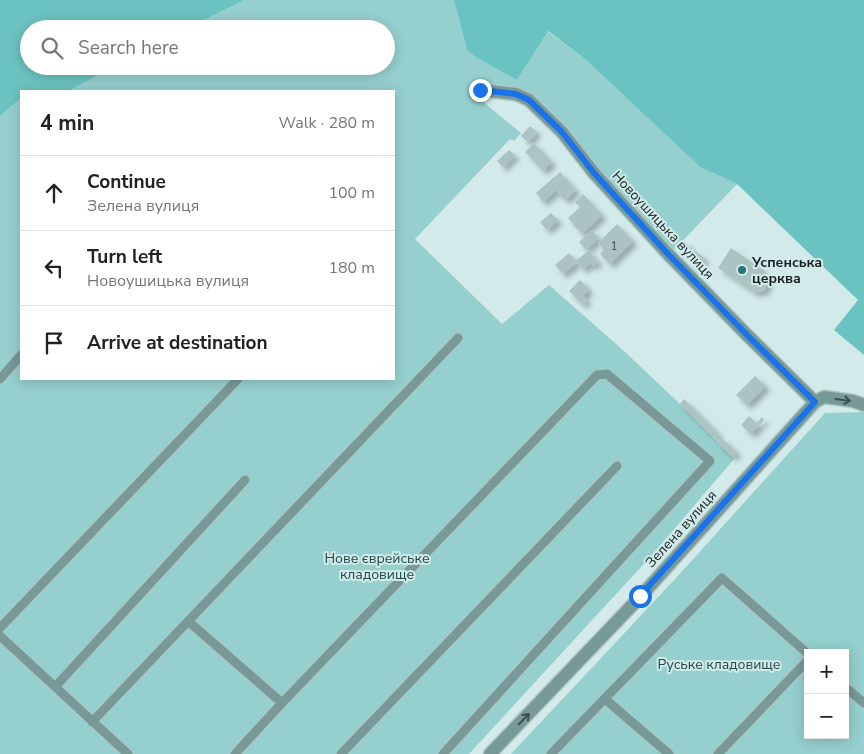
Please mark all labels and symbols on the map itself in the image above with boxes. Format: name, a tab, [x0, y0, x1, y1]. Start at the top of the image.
route end	[469, 79, 492, 102]
street label: Новоушицька вулиця	[608, 167, 718, 283]
house number: 1	[611, 239, 617, 254]
place label: Успенська церква	[751, 253, 822, 288]
marker: Успенська церква	[736, 264, 748, 276]
one-way arrow	[835, 395, 851, 405]
street label: Зелена вулиця	[641, 486, 721, 572]
park label: Нове єврейське кладовище	[324, 549, 430, 584]
route start	[629, 585, 652, 608]
park label: Руське кладовище	[658, 655, 780, 674]
one-way arrow	[517, 713, 529, 725]

